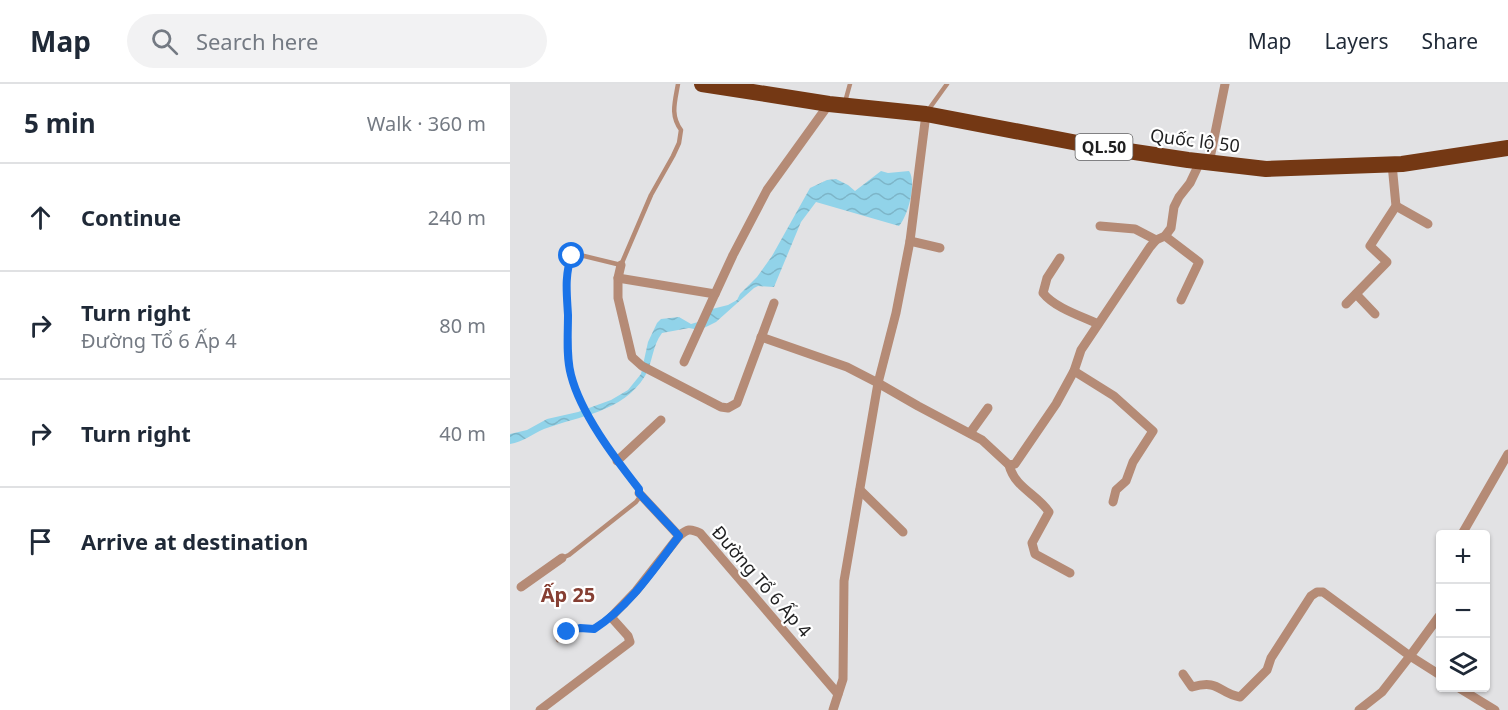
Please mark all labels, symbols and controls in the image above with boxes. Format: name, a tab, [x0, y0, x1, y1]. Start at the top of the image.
search box	[127, 14, 547, 68]
text: Map	[30, 22, 91, 60]
icon: search	[148, 25, 181, 58]
text: Search here	[196, 26, 318, 56]
text: Map	[1248, 27, 1292, 55]
text: Layers	[1325, 27, 1389, 55]
text: Share	[1422, 27, 1478, 55]
text: 5 min	[24, 105, 96, 141]
text: Walk · 360 m	[367, 110, 486, 137]
street label: Quốc lộ 50	[1149, 123, 1241, 157]
road number: QL.50	[1076, 134, 1132, 160]
icon: ahead	[24, 201, 57, 234]
text: Continue	[81, 202, 181, 232]
text: 240 m	[428, 204, 486, 231]
route start	[558, 242, 584, 268]
text: Turn right	[81, 297, 191, 327]
icon: right	[24, 309, 57, 342]
text: 80 m	[439, 312, 486, 339]
text: Đường Tổ 6 Ấp 4	[81, 327, 237, 354]
icon: right	[24, 417, 57, 450]
text: Turn right	[81, 418, 191, 448]
text: 40 m	[439, 420, 486, 447]
street label: Đường Tổ 6 Ấp 4	[707, 520, 817, 642]
icon: arrive	[24, 525, 57, 558]
text: Arrive at destination	[81, 526, 308, 556]
map controls	[1436, 530, 1490, 692]
button: +	[1436, 530, 1490, 584]
district label: Ấp 25	[541, 581, 595, 608]
button: −	[1436, 584, 1490, 638]
route end	[553, 618, 579, 644]
button: layers	[1436, 638, 1490, 692]

